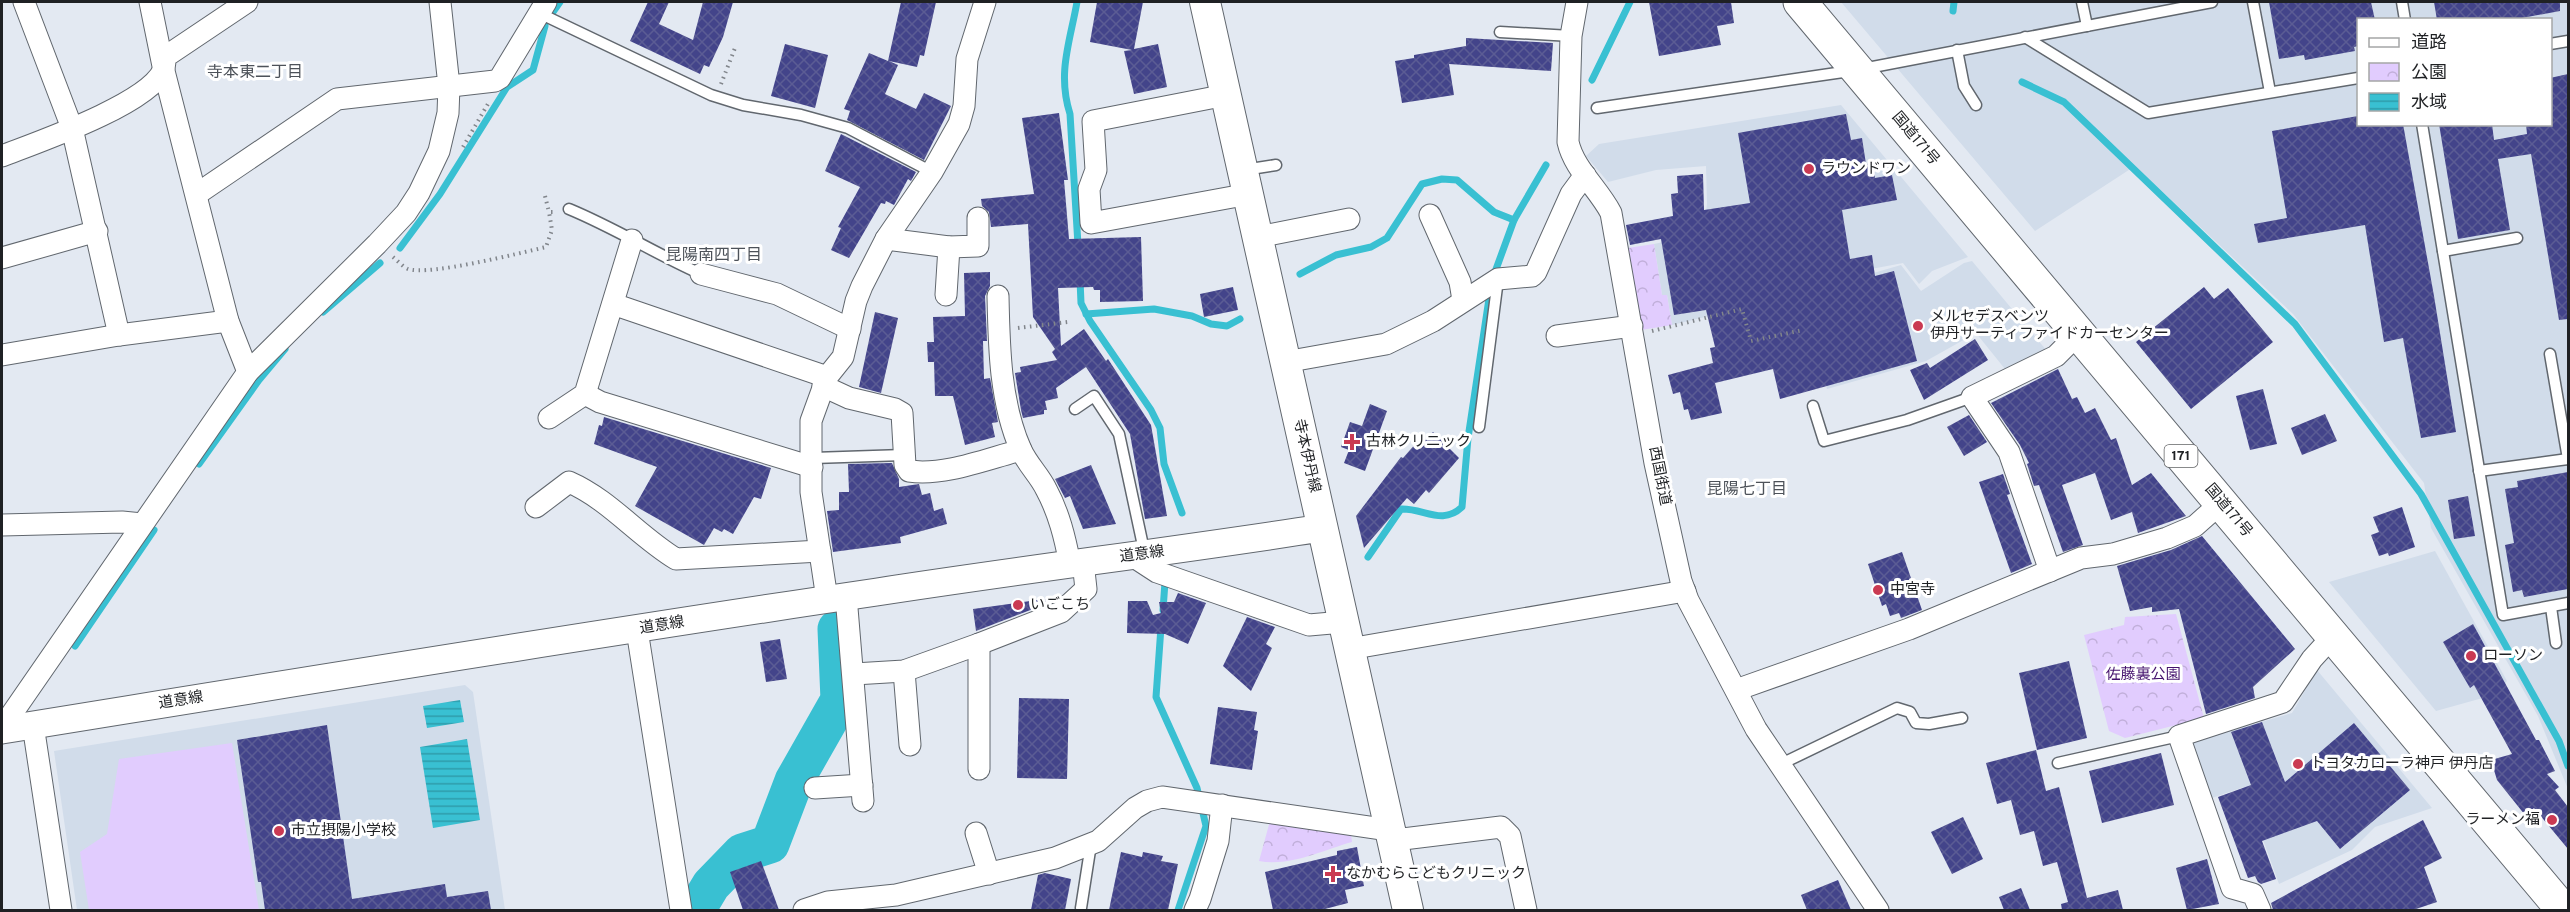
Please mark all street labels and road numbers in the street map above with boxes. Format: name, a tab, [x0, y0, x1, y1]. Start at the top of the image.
street label: 国道171号	[1887, 108, 1943, 170]
street label: 寺本伊丹線	[1288, 417, 1324, 495]
street label: 西国街道	[1644, 445, 1674, 507]
road number: 171	[2164, 445, 2198, 467]
street label: 国道171号	[2200, 480, 2256, 542]
street label: 道意線	[1118, 542, 1166, 568]
street label: 道意線	[638, 613, 686, 639]
street label: 道意線	[157, 688, 205, 714]

